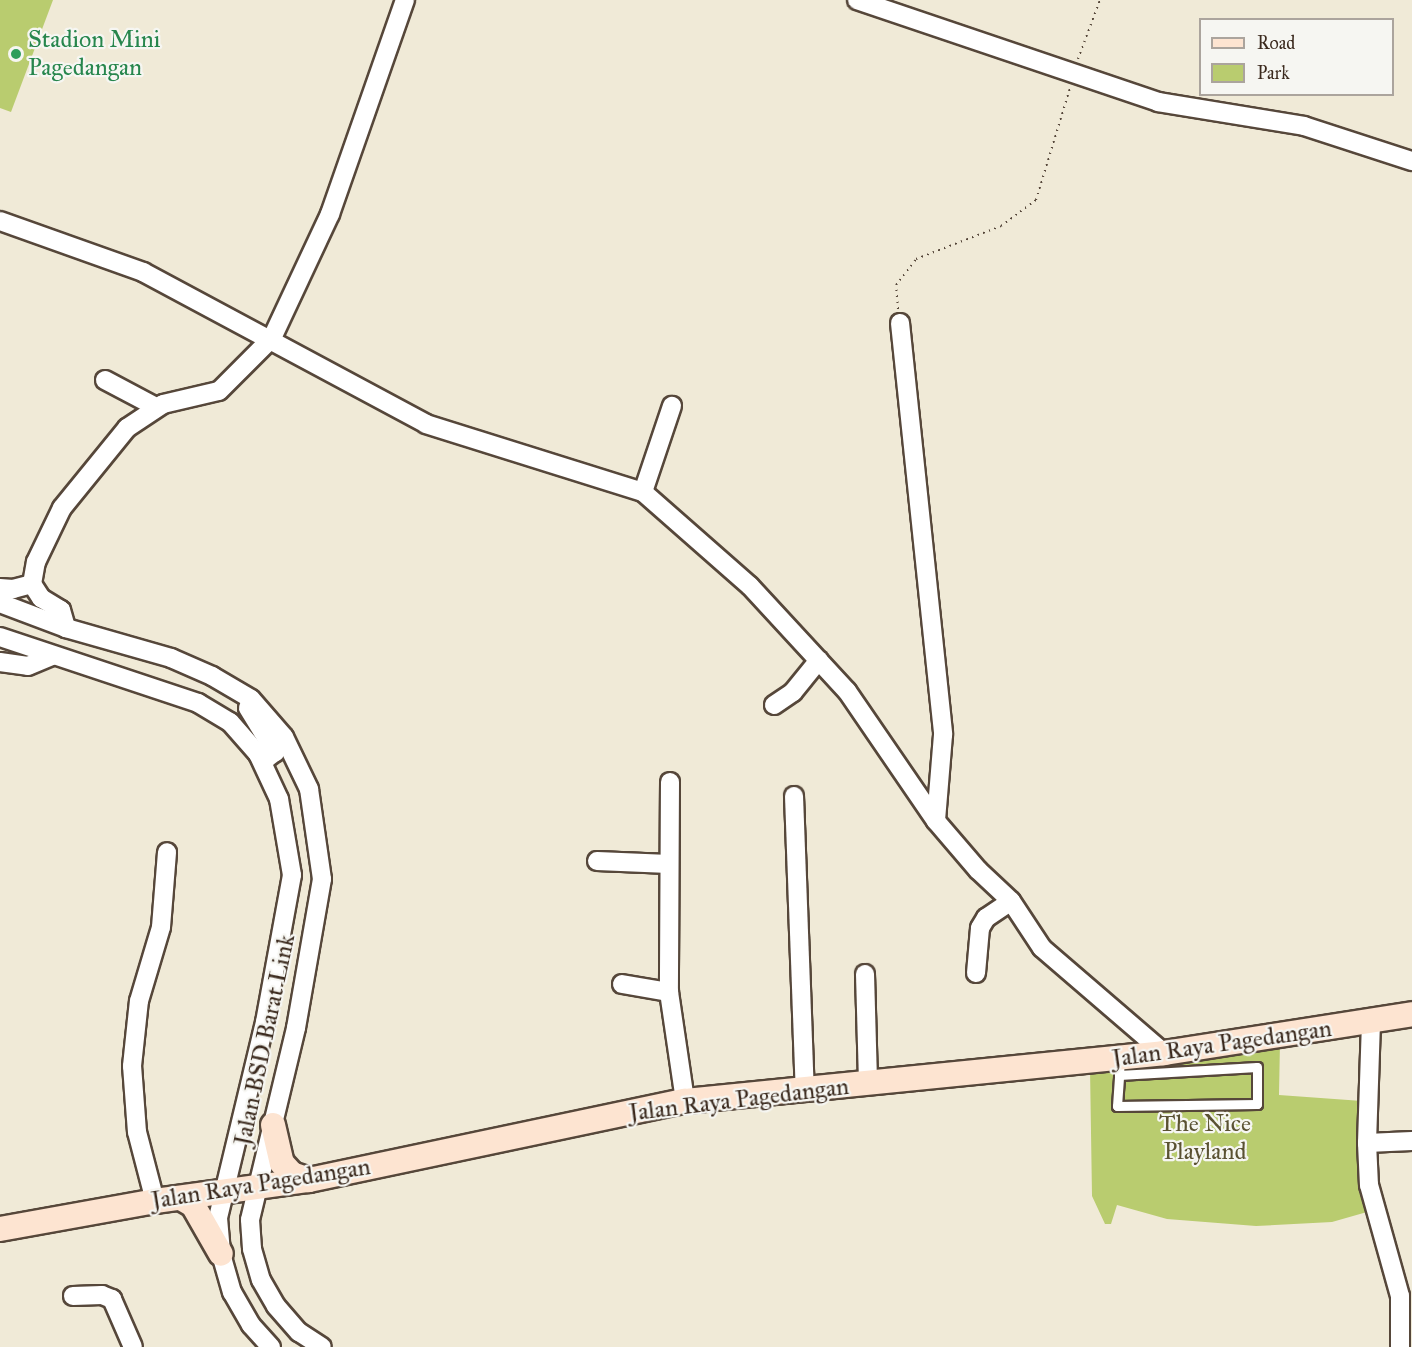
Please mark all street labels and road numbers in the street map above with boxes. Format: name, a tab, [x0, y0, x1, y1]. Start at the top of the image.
street label: Jalan BSD Barat Link	[229, 932, 301, 1148]
street label: Jalan Raya Pagedangan	[1110, 1014, 1334, 1074]
street label: Jalan Raya Pagedangan	[627, 1072, 851, 1128]
street label: Jalan Raya Pagedangan	[149, 1152, 373, 1216]

